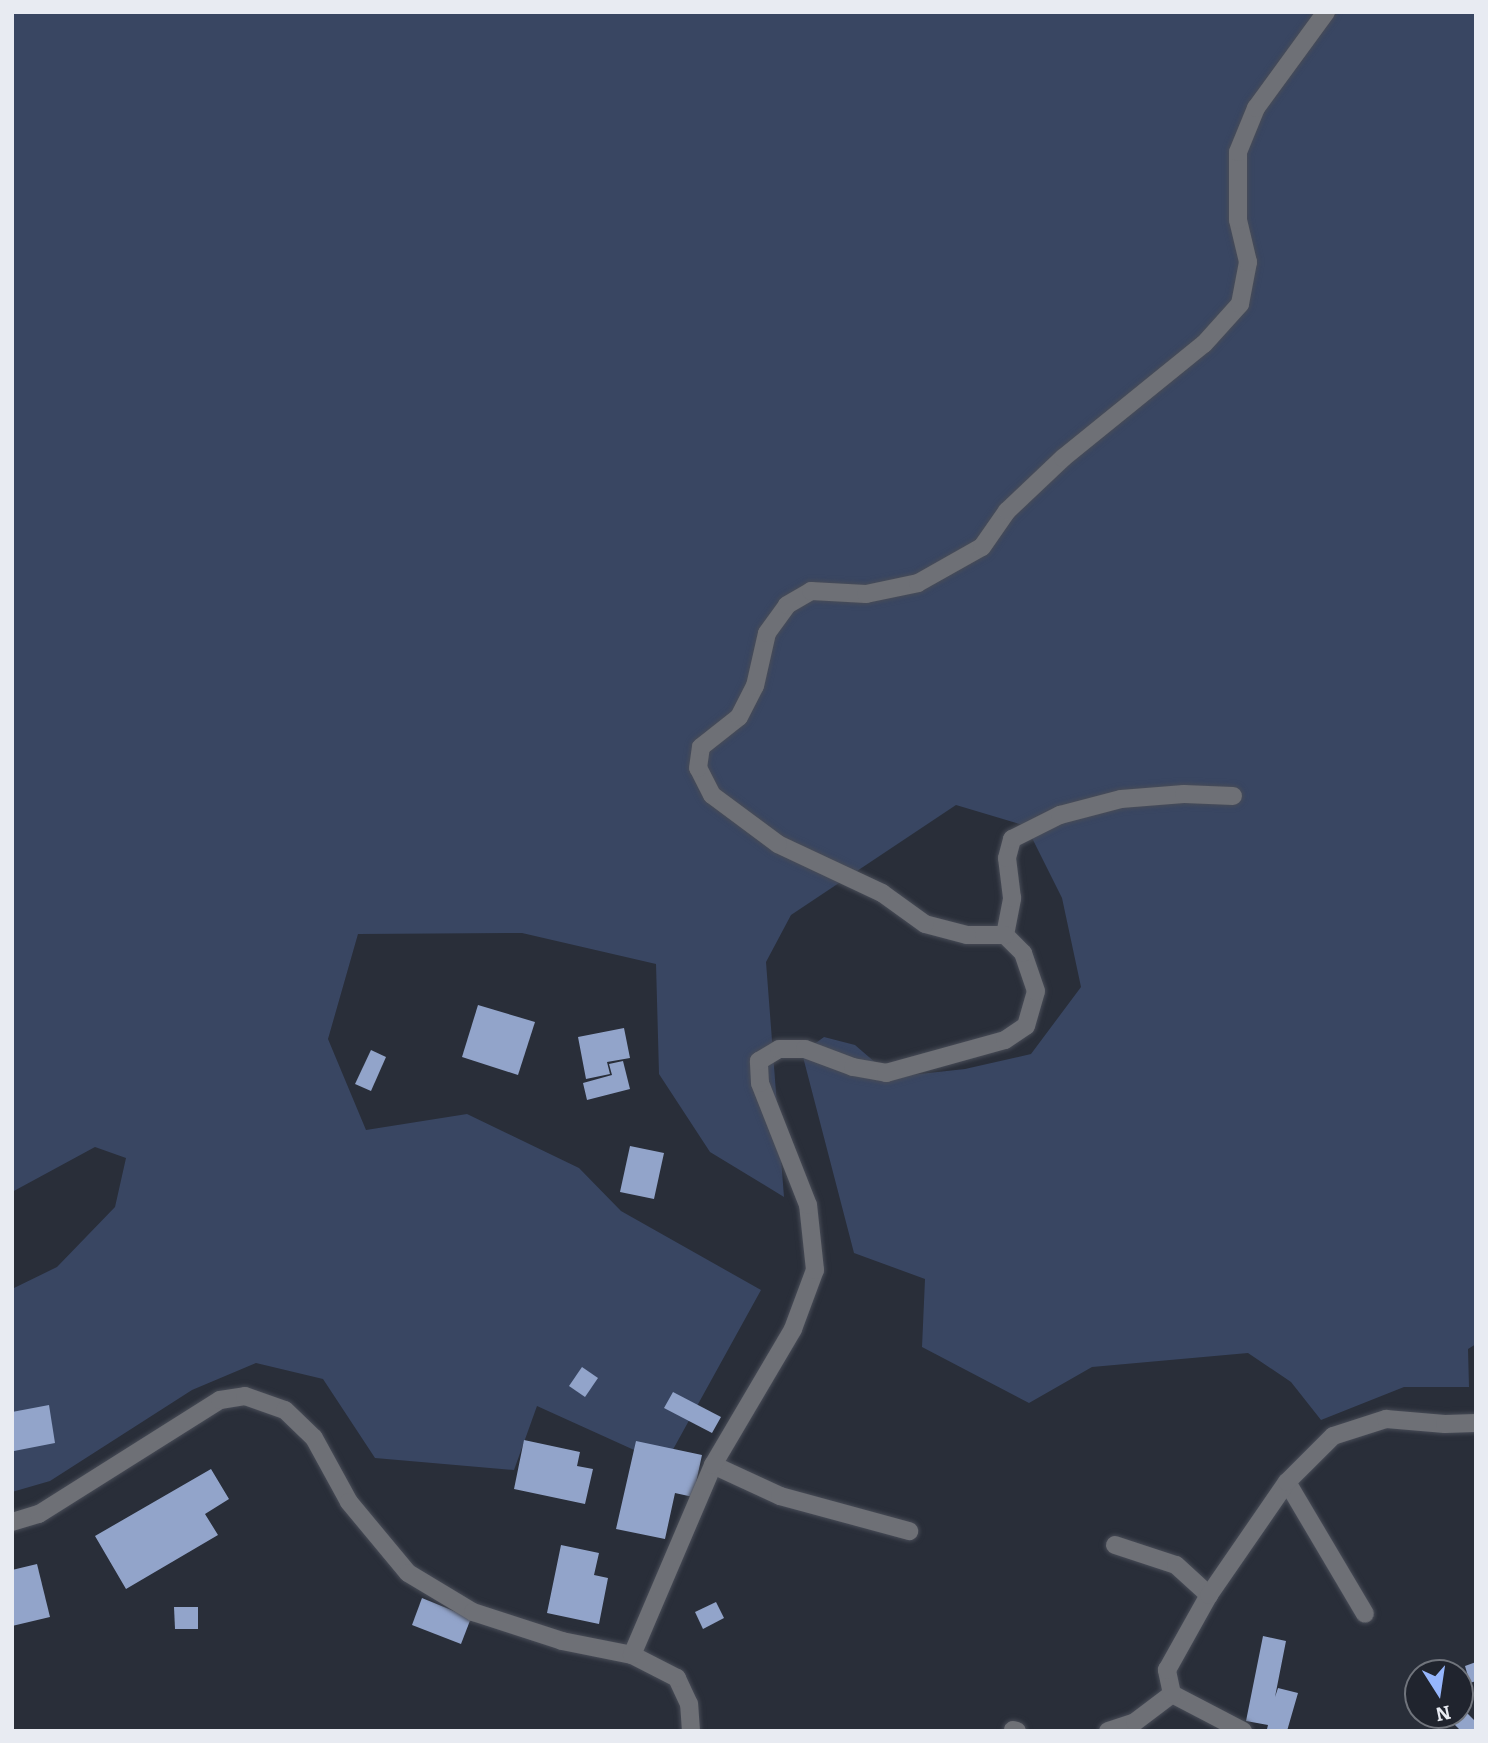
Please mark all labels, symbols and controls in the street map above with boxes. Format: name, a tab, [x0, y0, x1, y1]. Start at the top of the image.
north arrow	[1404, 1659, 1474, 1729]
text: N	[1433, 1700, 1453, 1726]

